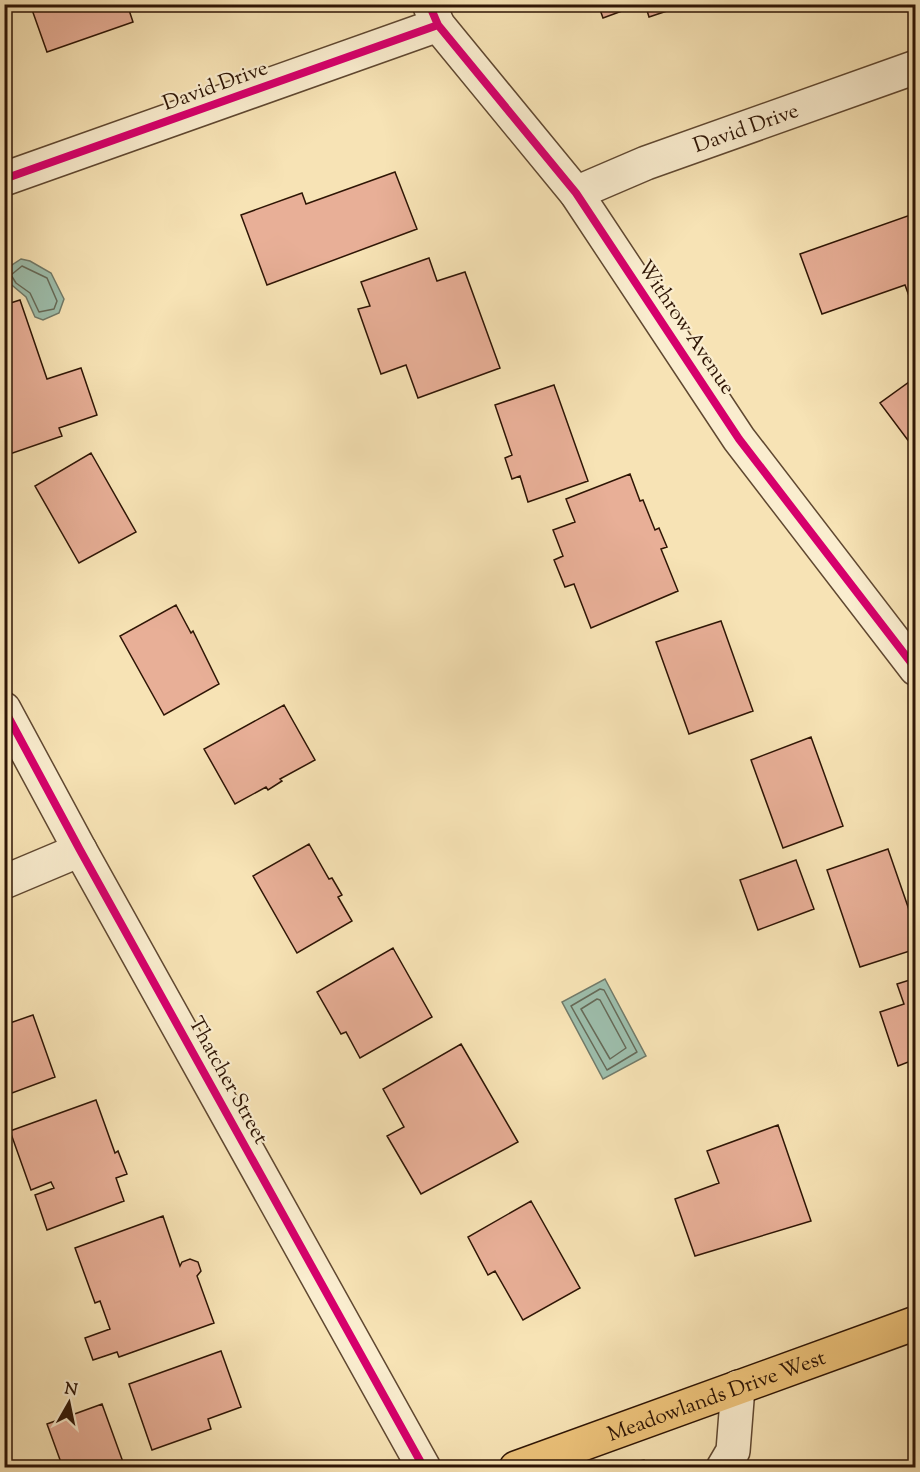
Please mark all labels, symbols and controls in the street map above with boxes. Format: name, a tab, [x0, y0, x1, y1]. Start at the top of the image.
street label: David Drive	[159, 54, 272, 120]
street label: David Drive	[690, 97, 803, 162]
street label: Withrow Avenue	[629, 255, 741, 401]
street label: Thatcher Street	[180, 1012, 275, 1150]
street label: Meadowlands Drive West	[604, 1344, 830, 1451]
north arrow	[39, 1373, 99, 1433]
text: N	[63, 1378, 79, 1403]

